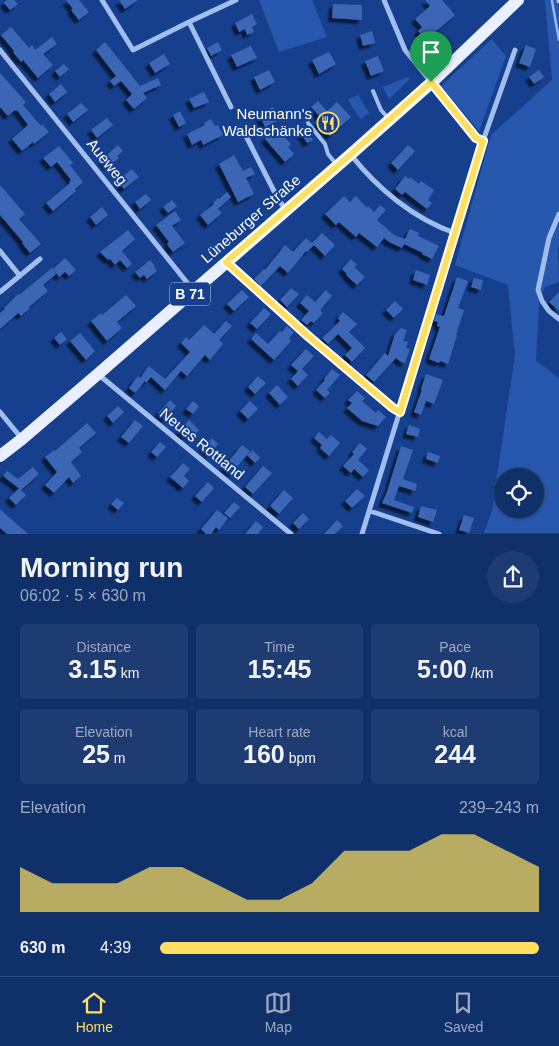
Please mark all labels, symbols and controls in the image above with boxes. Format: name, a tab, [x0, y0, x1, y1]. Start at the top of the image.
pin	[410, 31, 452, 82]
icon: arrive	[417, 38, 445, 66]
place label: Neumann's Waldschänke	[223, 105, 312, 139]
restaurant icon: Neumann's Waldschänke	[316, 111, 340, 135]
street label: Aueweg	[84, 135, 131, 188]
street label: Lüneburger Straße	[198, 171, 304, 266]
road number: B 71	[170, 282, 210, 306]
street label: Neues Rottland	[157, 404, 248, 483]
map controls	[494, 468, 544, 518]
button: locate	[494, 468, 544, 518]
button: share	[487, 551, 539, 603]
text: Morning run	[20, 552, 183, 583]
text: 06:02 · 5 × 630 m	[20, 587, 146, 604]
text: Distance	[77, 639, 131, 655]
text: Time	[264, 639, 295, 655]
text: Pace	[439, 639, 471, 655]
text: 3.15	[68, 655, 117, 683]
text: 15:45	[248, 655, 311, 683]
text: 5:00	[417, 655, 467, 683]
text: km	[117, 665, 139, 681]
text: /km	[467, 665, 493, 681]
text: Elevation	[75, 724, 133, 740]
text: Heart rate	[248, 724, 311, 740]
text: kcal	[443, 724, 468, 740]
text: 25	[82, 740, 110, 768]
text: 160	[243, 740, 285, 768]
text: 244	[434, 740, 476, 768]
text: m	[110, 750, 126, 766]
text: bpm	[285, 750, 316, 766]
text: Elevation	[20, 799, 86, 816]
text: 239–243 m	[459, 799, 539, 816]
text: 630 m	[20, 939, 65, 956]
text: 4:39	[100, 939, 131, 956]
tab: Home	[76, 989, 113, 1035]
tab: Map	[264, 989, 292, 1035]
tab: Saved	[444, 989, 483, 1035]

